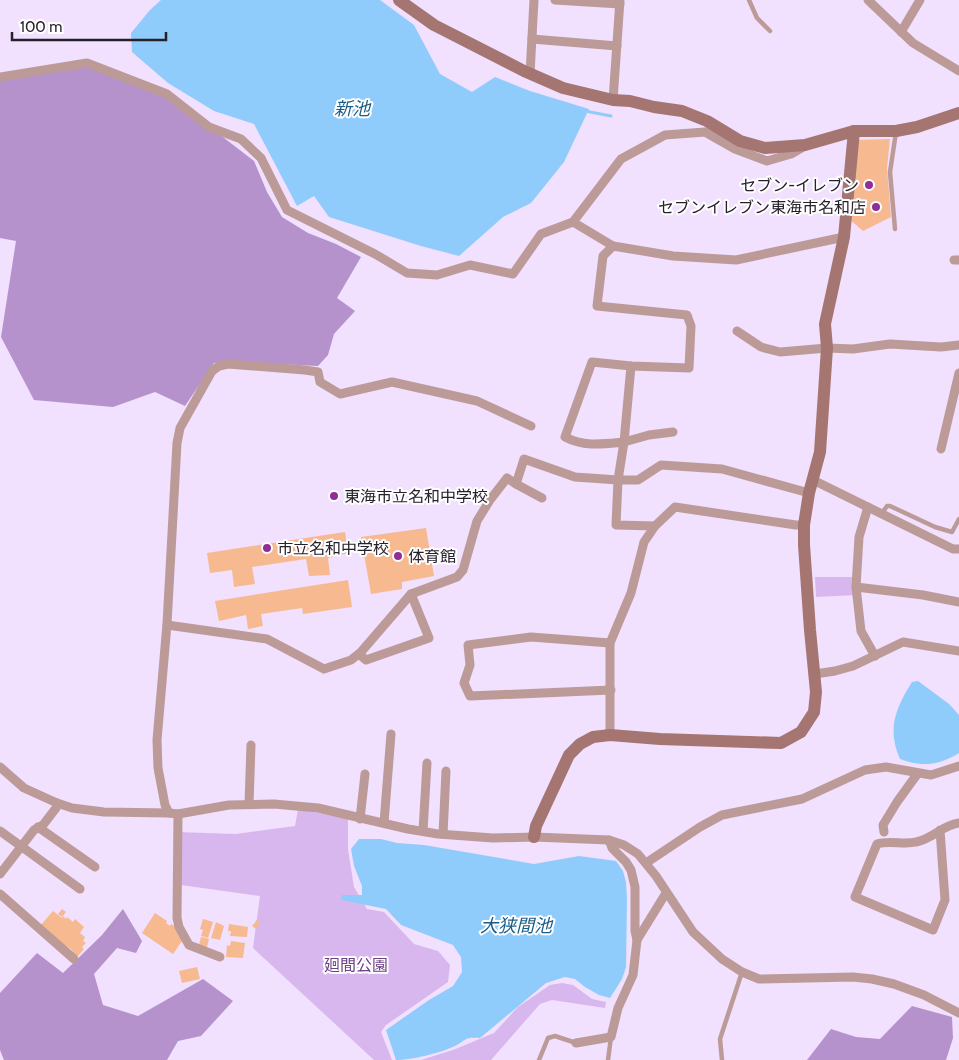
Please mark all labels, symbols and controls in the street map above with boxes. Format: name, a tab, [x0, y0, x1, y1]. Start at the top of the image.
scale bar	[12, 10, 166, 42]
text: 100 m	[20, 18, 62, 36]
water label: 新池	[334, 98, 372, 120]
place label: セブン-イレブン	[740, 176, 859, 195]
marker: セブン-イレブン	[863, 179, 875, 191]
place label: セブンイレブン東海市名和店	[658, 198, 866, 217]
marker: セブンイレブン東海市名和店	[870, 201, 882, 213]
place label: 東海市立名和中学校	[344, 487, 488, 506]
marker: 東海市立名和中学校	[328, 490, 340, 502]
place label: 市立名和中学校	[277, 539, 389, 558]
marker: 市立名和中学校	[261, 542, 273, 554]
place label: 体育館	[408, 547, 456, 566]
marker: 体育館	[392, 550, 404, 562]
water label: 大狭間池	[480, 915, 554, 937]
park label: 廻間公園	[324, 956, 388, 975]

